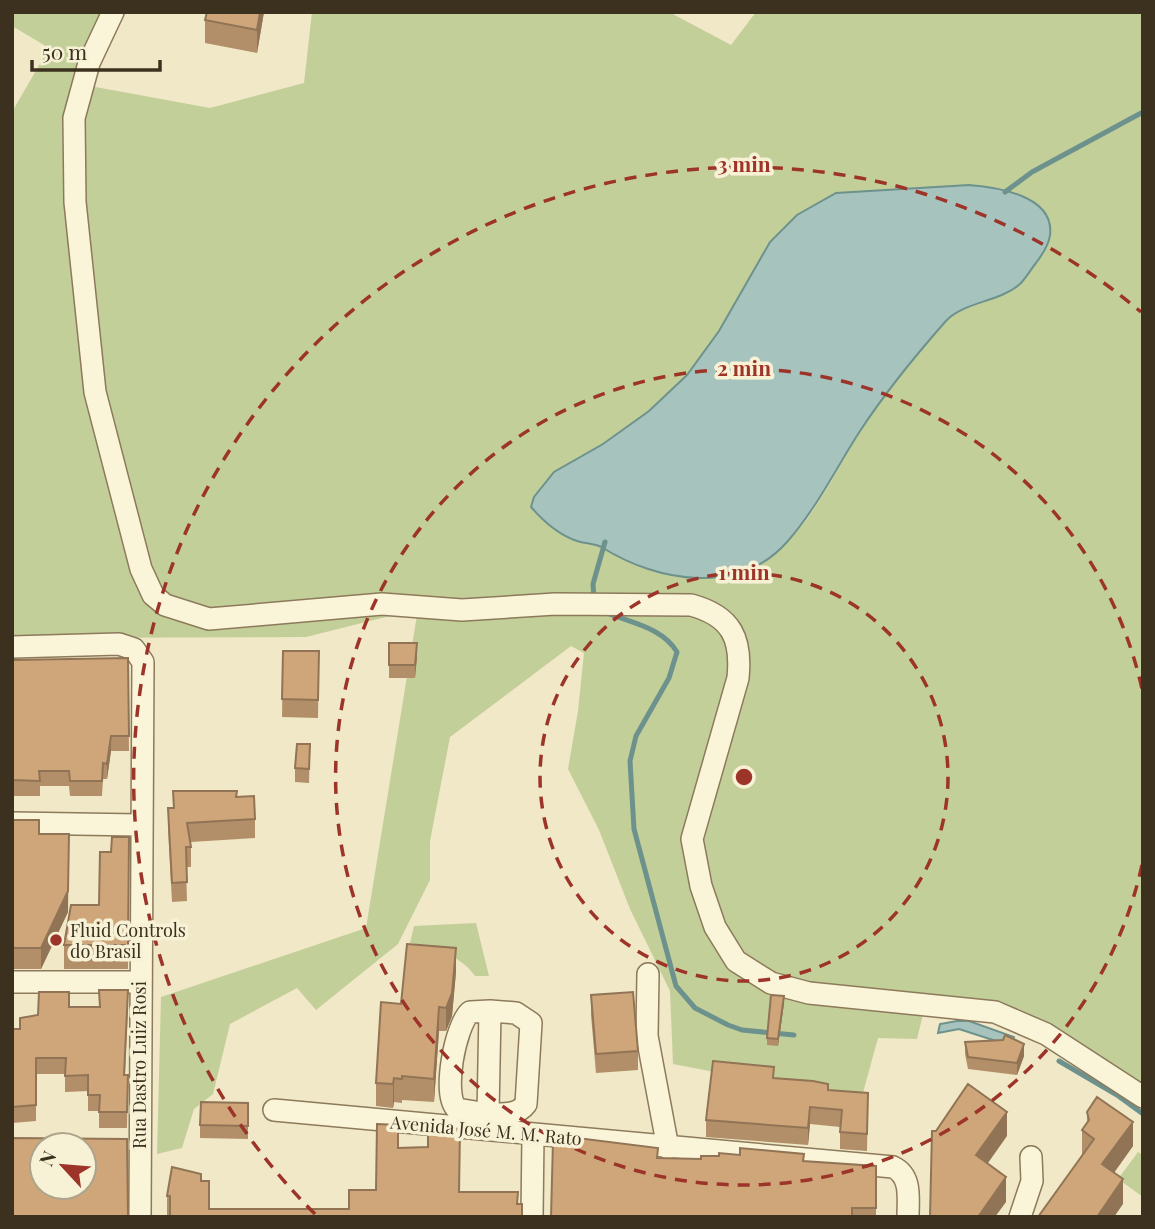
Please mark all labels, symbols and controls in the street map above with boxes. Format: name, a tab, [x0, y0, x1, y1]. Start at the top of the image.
scale bar	[32, 28, 159, 72]
text: 50 m	[42, 37, 88, 65]
text: 3 min	[717, 149, 771, 177]
text: 2 min	[717, 353, 771, 381]
text: 1 min	[718, 557, 770, 585]
centre of rings	[732, 765, 756, 789]
place label: Fluid Controls do Brasil	[70, 918, 186, 963]
marker: Fluid Controls do Brasil	[48, 932, 64, 948]
street label: Rua Dastro Luiz Rosi	[127, 981, 151, 1149]
street label: Avenida José M. M. Rato	[388, 1110, 583, 1150]
north arrow	[28, 1131, 98, 1201]
text: N	[32, 1146, 62, 1170]

